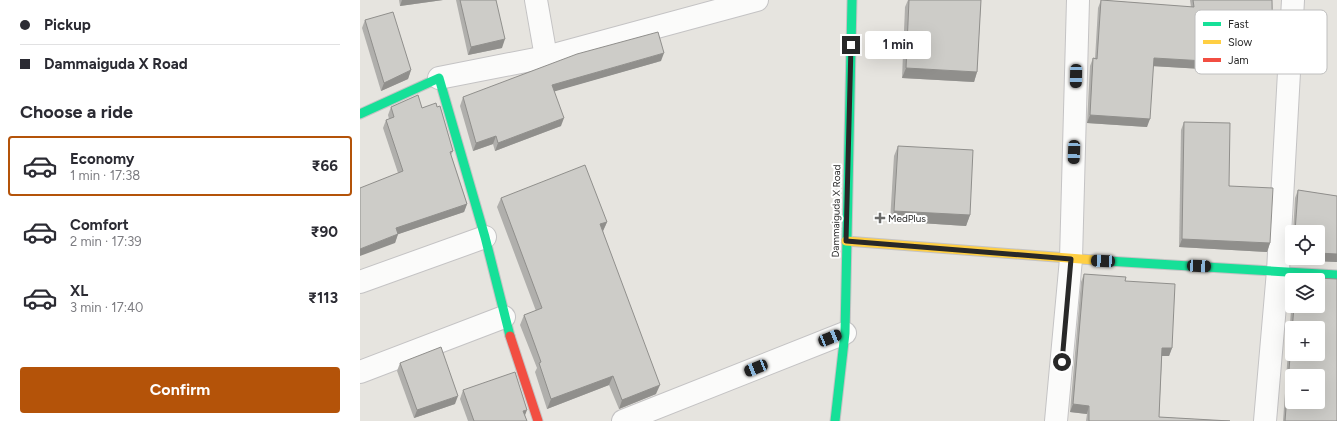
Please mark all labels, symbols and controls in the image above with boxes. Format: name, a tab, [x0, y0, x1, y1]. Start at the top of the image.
legend	[1195, 10, 1327, 74]
text: Pickup	[44, 16, 91, 34]
text: Fast	[1228, 18, 1249, 31]
callout: 1 min	[865, 31, 931, 59]
route end	[842, 36, 860, 54]
text: Slow	[1228, 36, 1252, 49]
text: 1 min	[883, 37, 913, 52]
text: Jam	[1228, 54, 1249, 67]
text: Dammaiguda X Road	[44, 55, 188, 73]
car	[1070, 64, 1082, 88]
text: Choose a ride	[20, 101, 133, 123]
car	[1068, 140, 1080, 164]
icon: car	[22, 148, 58, 184]
text: Economy	[70, 150, 135, 168]
text: ₹66	[312, 157, 338, 175]
street label: Dammaiguda X Road	[829, 164, 843, 258]
text: 1 min · 17:38	[70, 168, 140, 183]
place label: MedPlus	[888, 212, 926, 225]
marker: MedPlus	[875, 213, 885, 223]
icon: car	[22, 214, 58, 250]
text: Comfort	[70, 216, 129, 234]
text: ₹90	[311, 223, 338, 241]
map controls	[1285, 225, 1325, 409]
button: locate	[1285, 225, 1325, 265]
text: 2 min · 17:39	[70, 234, 142, 249]
car	[1091, 254, 1115, 268]
car	[1187, 259, 1211, 273]
button: layers	[1285, 273, 1325, 313]
icon: car	[22, 280, 58, 316]
text: XL	[70, 282, 88, 300]
text: ₹113	[308, 289, 338, 307]
text: 3 min · 17:40	[70, 300, 143, 315]
button: +	[1285, 321, 1325, 361]
car	[817, 328, 843, 348]
route start	[1053, 353, 1071, 371]
car	[743, 358, 769, 378]
button: Confirm	[20, 367, 340, 413]
button: −	[1285, 369, 1325, 409]

